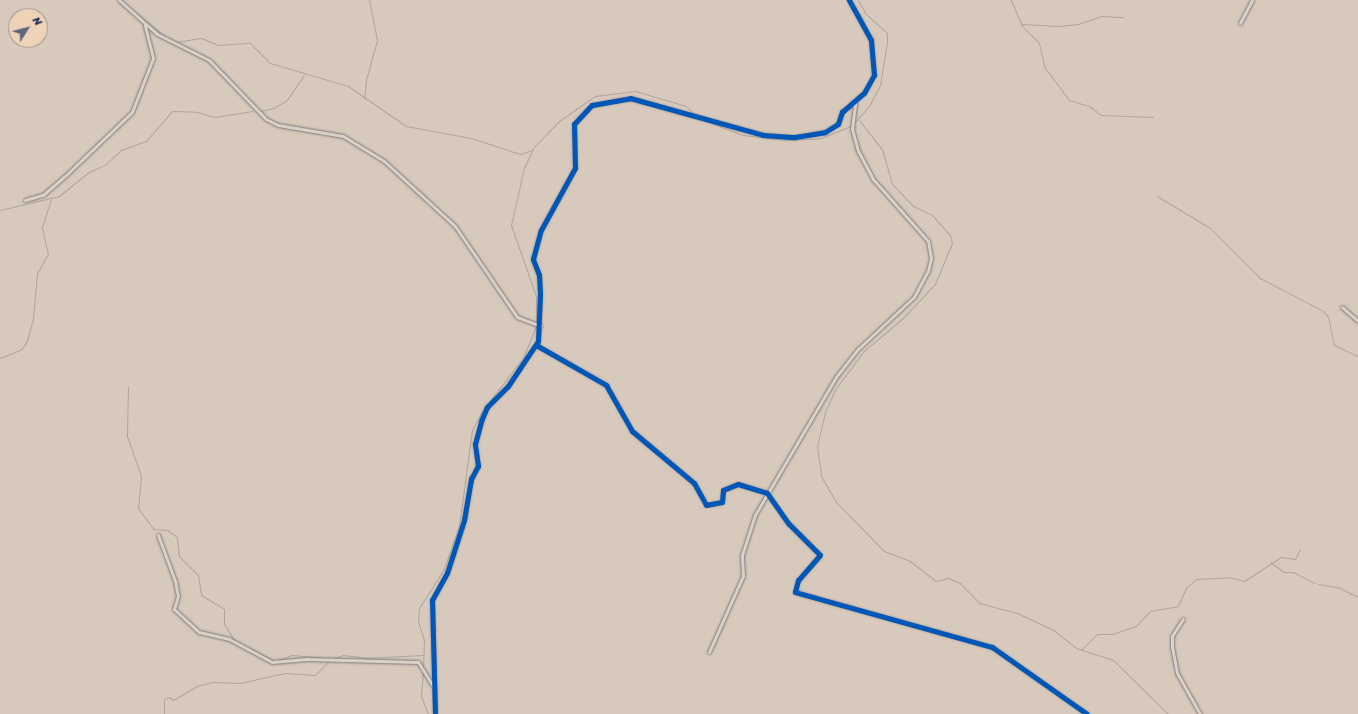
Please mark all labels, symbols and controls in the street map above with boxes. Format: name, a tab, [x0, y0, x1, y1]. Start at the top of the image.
north arrow	[8, 8, 48, 48]
text: N	[27, 13, 47, 30]

